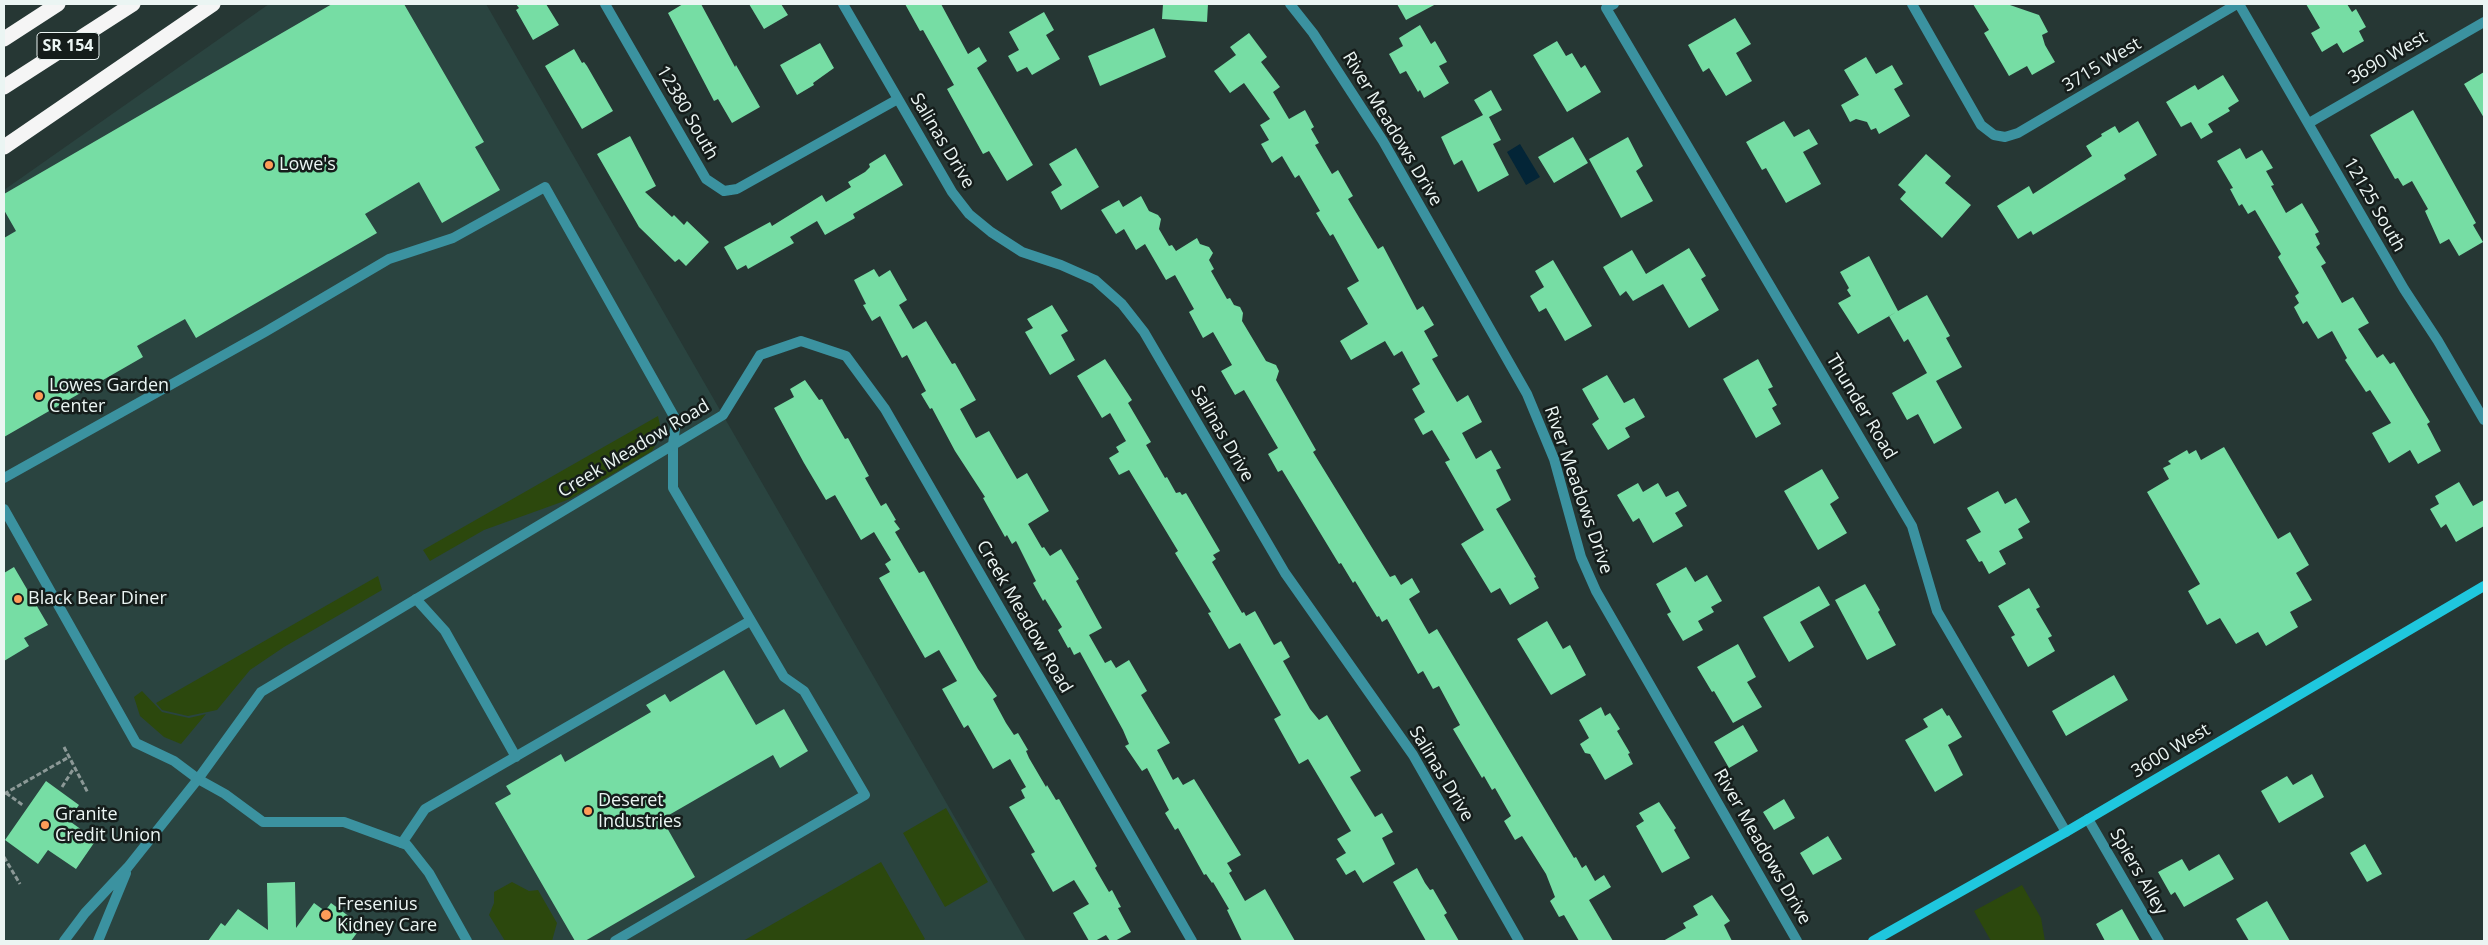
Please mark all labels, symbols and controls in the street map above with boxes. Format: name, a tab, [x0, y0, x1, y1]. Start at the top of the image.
street label: 3690 West	[2345, 27, 2431, 89]
road number: SR 154	[37, 32, 99, 59]
street label: 3715 West	[2059, 33, 2145, 97]
street label: River Meadows Drive	[1337, 48, 1447, 210]
street label: 12380 South	[651, 62, 723, 164]
street label: Salinas Drive	[905, 89, 979, 193]
place label: Lowe's	[279, 154, 336, 176]
street label: 12125 South	[2338, 154, 2410, 256]
marker: Lowe's	[263, 159, 275, 171]
street label: Thunder Road	[1821, 350, 1901, 464]
place label: Lowes Garden Center	[49, 375, 169, 418]
street label: Salinas Drive	[1186, 382, 1258, 486]
marker: Lowes Garden Center	[33, 390, 45, 402]
street label: Creek Meadow Road	[554, 395, 714, 503]
street label: River Meadows Drive	[1539, 403, 1617, 577]
street label: Creek Meadow Road	[971, 537, 1077, 697]
place label: Black Bear Diner	[28, 588, 167, 610]
marker: Black Bear Diner	[12, 593, 24, 605]
street label: 3600 West	[2128, 719, 2214, 783]
street label: Salinas Drive	[1404, 722, 1478, 826]
street label: River Meadows Drive	[1709, 765, 1815, 929]
place label: Deseret Industries	[598, 790, 682, 832]
place label: Granite Credit Union	[55, 804, 161, 846]
marker: Deseret Industries	[582, 805, 594, 817]
marker: Granite Credit Union	[39, 819, 51, 831]
street label: Spiers Alley	[2105, 825, 2171, 919]
place label: Fresenius Kidney Care	[337, 894, 437, 936]
marker: Fresenius Kidney Care	[319, 908, 333, 922]

